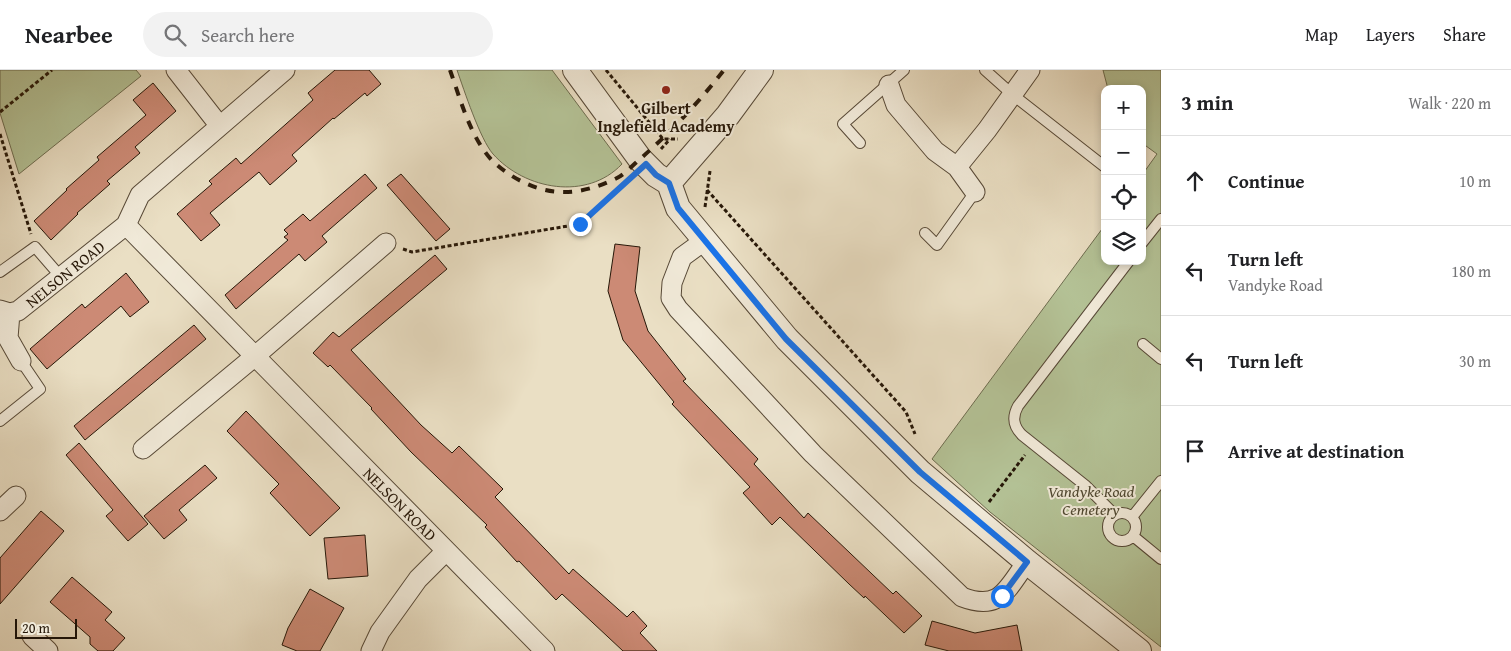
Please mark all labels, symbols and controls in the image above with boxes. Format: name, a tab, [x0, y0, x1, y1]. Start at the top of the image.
search box	[143, 12, 493, 57]
text: Nearbee	[25, 17, 113, 52]
icon: search	[161, 21, 189, 49]
text: Search here	[201, 21, 295, 49]
text: Map	[1305, 21, 1338, 48]
text: Layers	[1366, 21, 1415, 48]
text: Share	[1443, 21, 1486, 48]
marker: Gilbert Inglefield Academy	[660, 84, 672, 96]
map controls	[1101, 85, 1146, 265]
button: +	[1101, 85, 1146, 130]
text: 3 min	[1181, 87, 1233, 118]
text: Walk · 220 m	[1408, 91, 1491, 115]
place label: Gilbert Inglefield Academy	[598, 96, 735, 138]
button: −	[1101, 130, 1146, 175]
icon: ahead	[1181, 167, 1209, 195]
text: Continue	[1228, 167, 1305, 195]
text: 10 m	[1459, 169, 1491, 193]
button: locate	[1101, 175, 1146, 220]
route end	[569, 213, 592, 236]
button: layers	[1101, 220, 1146, 265]
street label: NELSON ROAD	[20, 234, 110, 313]
text: Turn left	[1228, 245, 1303, 273]
icon: left	[1181, 257, 1209, 285]
text: 180 m	[1451, 259, 1491, 283]
text: Vandyke Road	[1228, 273, 1323, 297]
icon: left	[1181, 347, 1209, 375]
text: Turn left	[1228, 347, 1303, 375]
text: 30 m	[1459, 349, 1491, 373]
icon: arrive	[1181, 437, 1209, 465]
text: Arrive at destination	[1228, 437, 1404, 465]
street label: NELSON ROAD	[358, 462, 443, 547]
park label: Vandyke Road Cemetery	[1048, 479, 1135, 521]
route start	[991, 585, 1014, 608]
scale bar	[15, 616, 78, 639]
text: 20 m	[22, 618, 50, 638]

